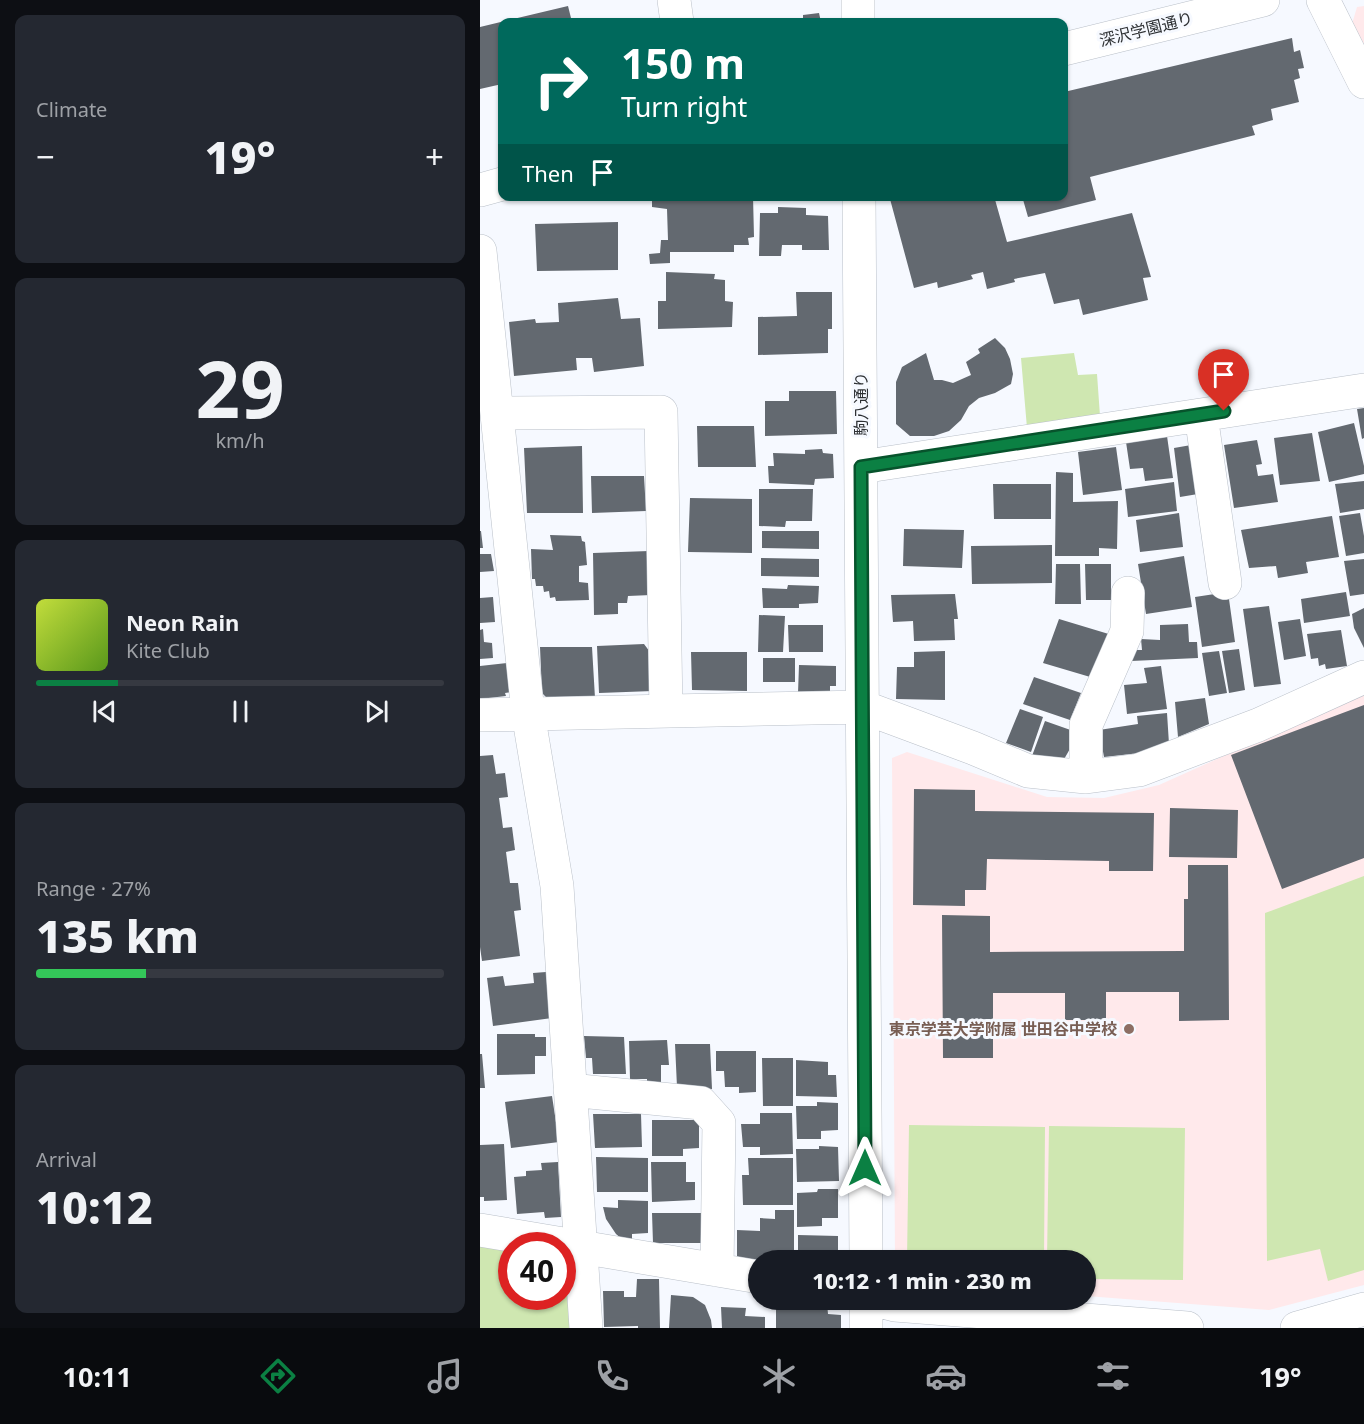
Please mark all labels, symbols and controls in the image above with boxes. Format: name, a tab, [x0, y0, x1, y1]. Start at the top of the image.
street label: 深沢学園通り	[1097, 7, 1195, 51]
text: 150 m	[621, 34, 745, 91]
icon: right	[522, 42, 600, 120]
text: Turn right	[621, 88, 747, 125]
text: Climate	[36, 96, 107, 123]
text: 19°	[204, 126, 276, 187]
text: −	[36, 134, 55, 179]
text: +	[425, 134, 444, 179]
icon: arrive	[586, 156, 619, 189]
text: Then	[522, 158, 574, 188]
text: 29	[195, 335, 285, 441]
pin	[1198, 349, 1249, 411]
icon: arrive	[1207, 358, 1240, 391]
street label: 駒八通り	[850, 372, 872, 436]
text: km/h	[215, 427, 265, 454]
text: Neon Rain	[126, 607, 239, 637]
text: Kite Club	[126, 637, 210, 664]
icon: previous	[88, 695, 121, 728]
icon: pause	[224, 695, 257, 728]
icon: next	[360, 695, 393, 728]
text: Range · 27%	[36, 875, 151, 902]
text: 135 km	[36, 905, 199, 966]
place label: 東京学芸大学附属 世田谷中学校	[889, 1018, 1117, 1040]
marker: 東京学芸大学附属 世田谷中学校	[1122, 1022, 1136, 1036]
position arrow	[833, 1136, 897, 1200]
text: Arrival	[36, 1146, 97, 1173]
text: 10:12	[36, 1176, 153, 1237]
speed limit sign: 40	[498, 1232, 576, 1310]
text: 10:12 · 1 min · 230 m	[812, 1265, 1032, 1295]
icon: directions	[257, 1355, 299, 1397]
icon: music	[424, 1355, 466, 1397]
icon: phone	[591, 1355, 633, 1397]
icon: climate	[758, 1355, 800, 1397]
icon: car	[925, 1355, 967, 1397]
icon: filters	[1092, 1355, 1134, 1397]
text: 10:11	[63, 1358, 132, 1395]
text: 19°	[1259, 1358, 1301, 1395]

